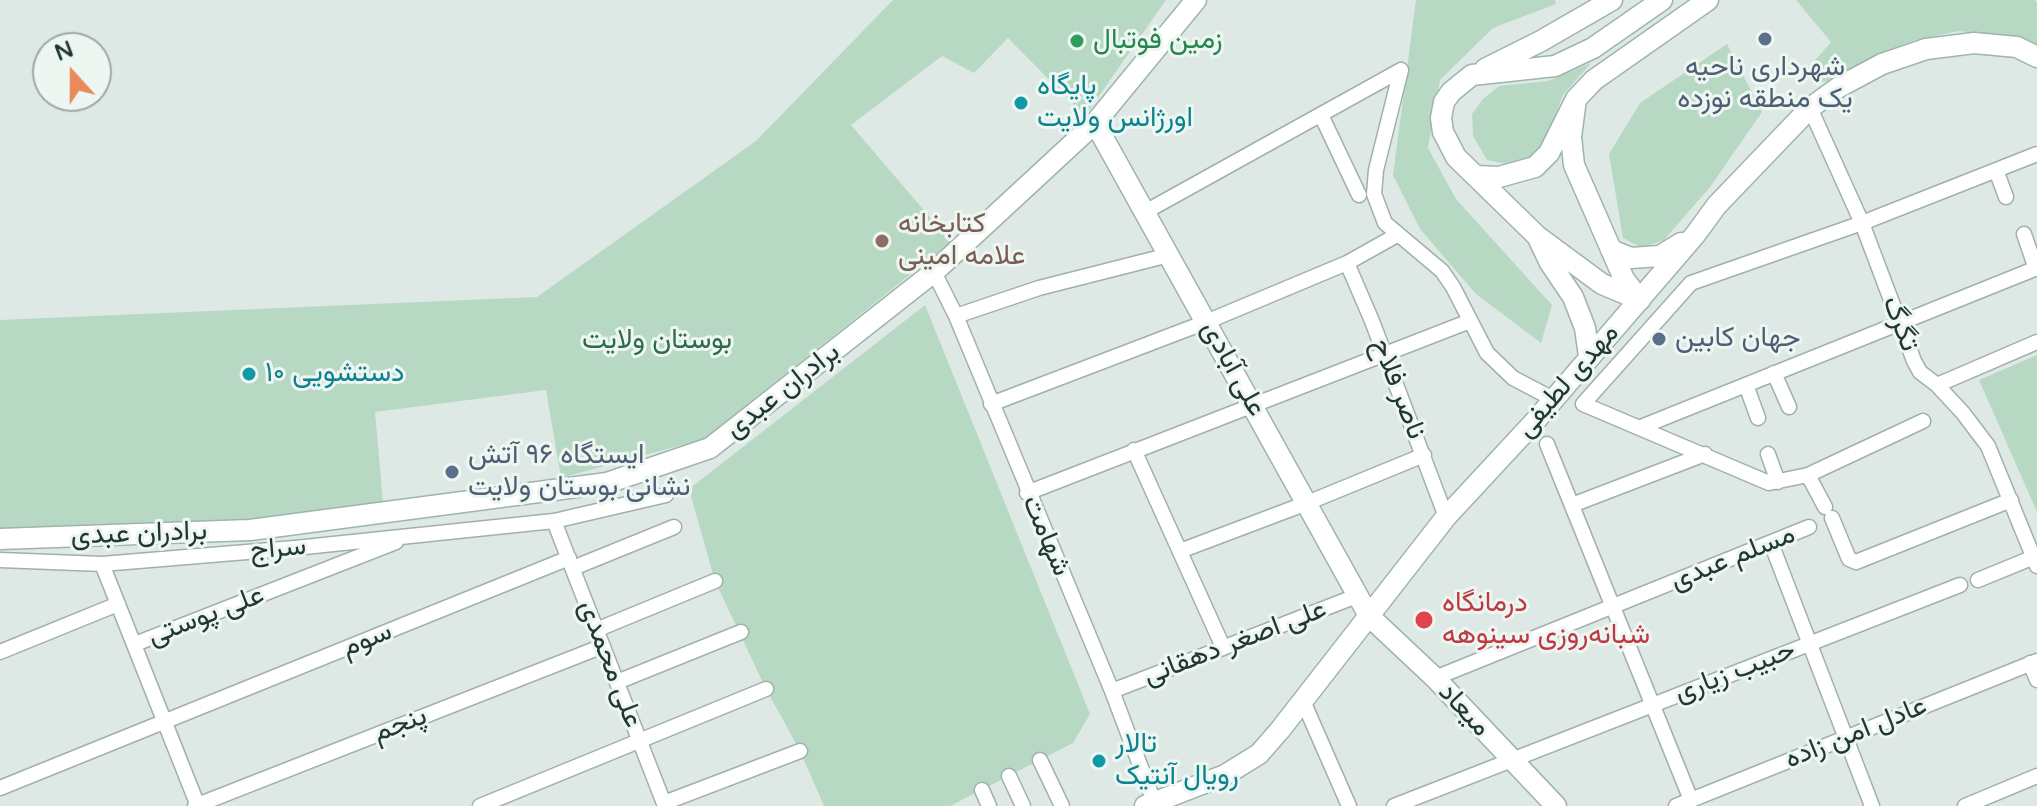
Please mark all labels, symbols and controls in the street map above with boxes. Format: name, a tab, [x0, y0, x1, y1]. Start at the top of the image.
place label: زمین فوتبال	[1093, 24, 1223, 58]
marker: شهرداری ناحیه یک منطقه نوزده	[1756, 30, 1774, 48]
north arrow	[32, 32, 112, 112]
marker: زمین فوتبال	[1068, 32, 1086, 50]
text: N	[51, 36, 77, 67]
place label: شهرداری ناحیه یک منطقه نوزده	[1677, 51, 1853, 117]
place label: پایگاه اورژانس ولایت	[1037, 70, 1193, 136]
marker: پایگاه اورژانس ولایت	[1012, 94, 1030, 112]
place label: کتابخانه علامه امینی	[898, 208, 1025, 274]
marker: کتابخانه علامه امینی	[873, 232, 891, 250]
street label: تگرگ	[1874, 292, 1926, 356]
street label: علی آبادی	[1193, 315, 1273, 423]
street label: مهدی لطیفی	[1509, 317, 1627, 445]
place label: جهان کابین	[1675, 322, 1801, 356]
park label: بوستان ولایت	[582, 324, 732, 358]
marker: جهان کابین	[1650, 330, 1668, 348]
street label: ناصر فلاح	[1363, 334, 1433, 444]
street label: برادران عبدی	[719, 336, 847, 446]
place label: دستشویی ۱۰	[265, 357, 405, 391]
marker: دستشویی ۱۰	[240, 365, 258, 383]
place label: ایستگاه ۹۶ آتش نشانی بوستان ولایت	[468, 439, 691, 505]
marker: ایستگاه ۹۶ آتش نشانی بوستان ولایت	[443, 463, 461, 481]
street label: شهامت	[1014, 491, 1078, 581]
street label: برادران عبدی	[70, 515, 208, 553]
street label: مسلم عبدی	[1666, 518, 1800, 598]
street label: سراج	[249, 530, 307, 568]
street label: علی پوستی	[143, 578, 269, 654]
place label: درمانگاه شبانه‌روزی سینوهه	[1442, 587, 1650, 653]
street label: علی اصغر دهقانی	[1139, 593, 1331, 693]
street label: علی محمدی	[570, 596, 650, 732]
marker: درمانگاه شبانه‌روزی سینوهه	[1413, 609, 1435, 631]
street label: سوم	[337, 615, 397, 665]
street label: حبیب زیاری	[1670, 634, 1800, 710]
street label: میعاد	[1431, 676, 1497, 744]
street label: عادل امن زاده	[1780, 689, 1932, 777]
street label: پنجم	[368, 699, 432, 751]
place label: تالار رویال آنتیک	[1115, 728, 1239, 794]
marker: تالار رویال آنتیک	[1090, 752, 1108, 770]

